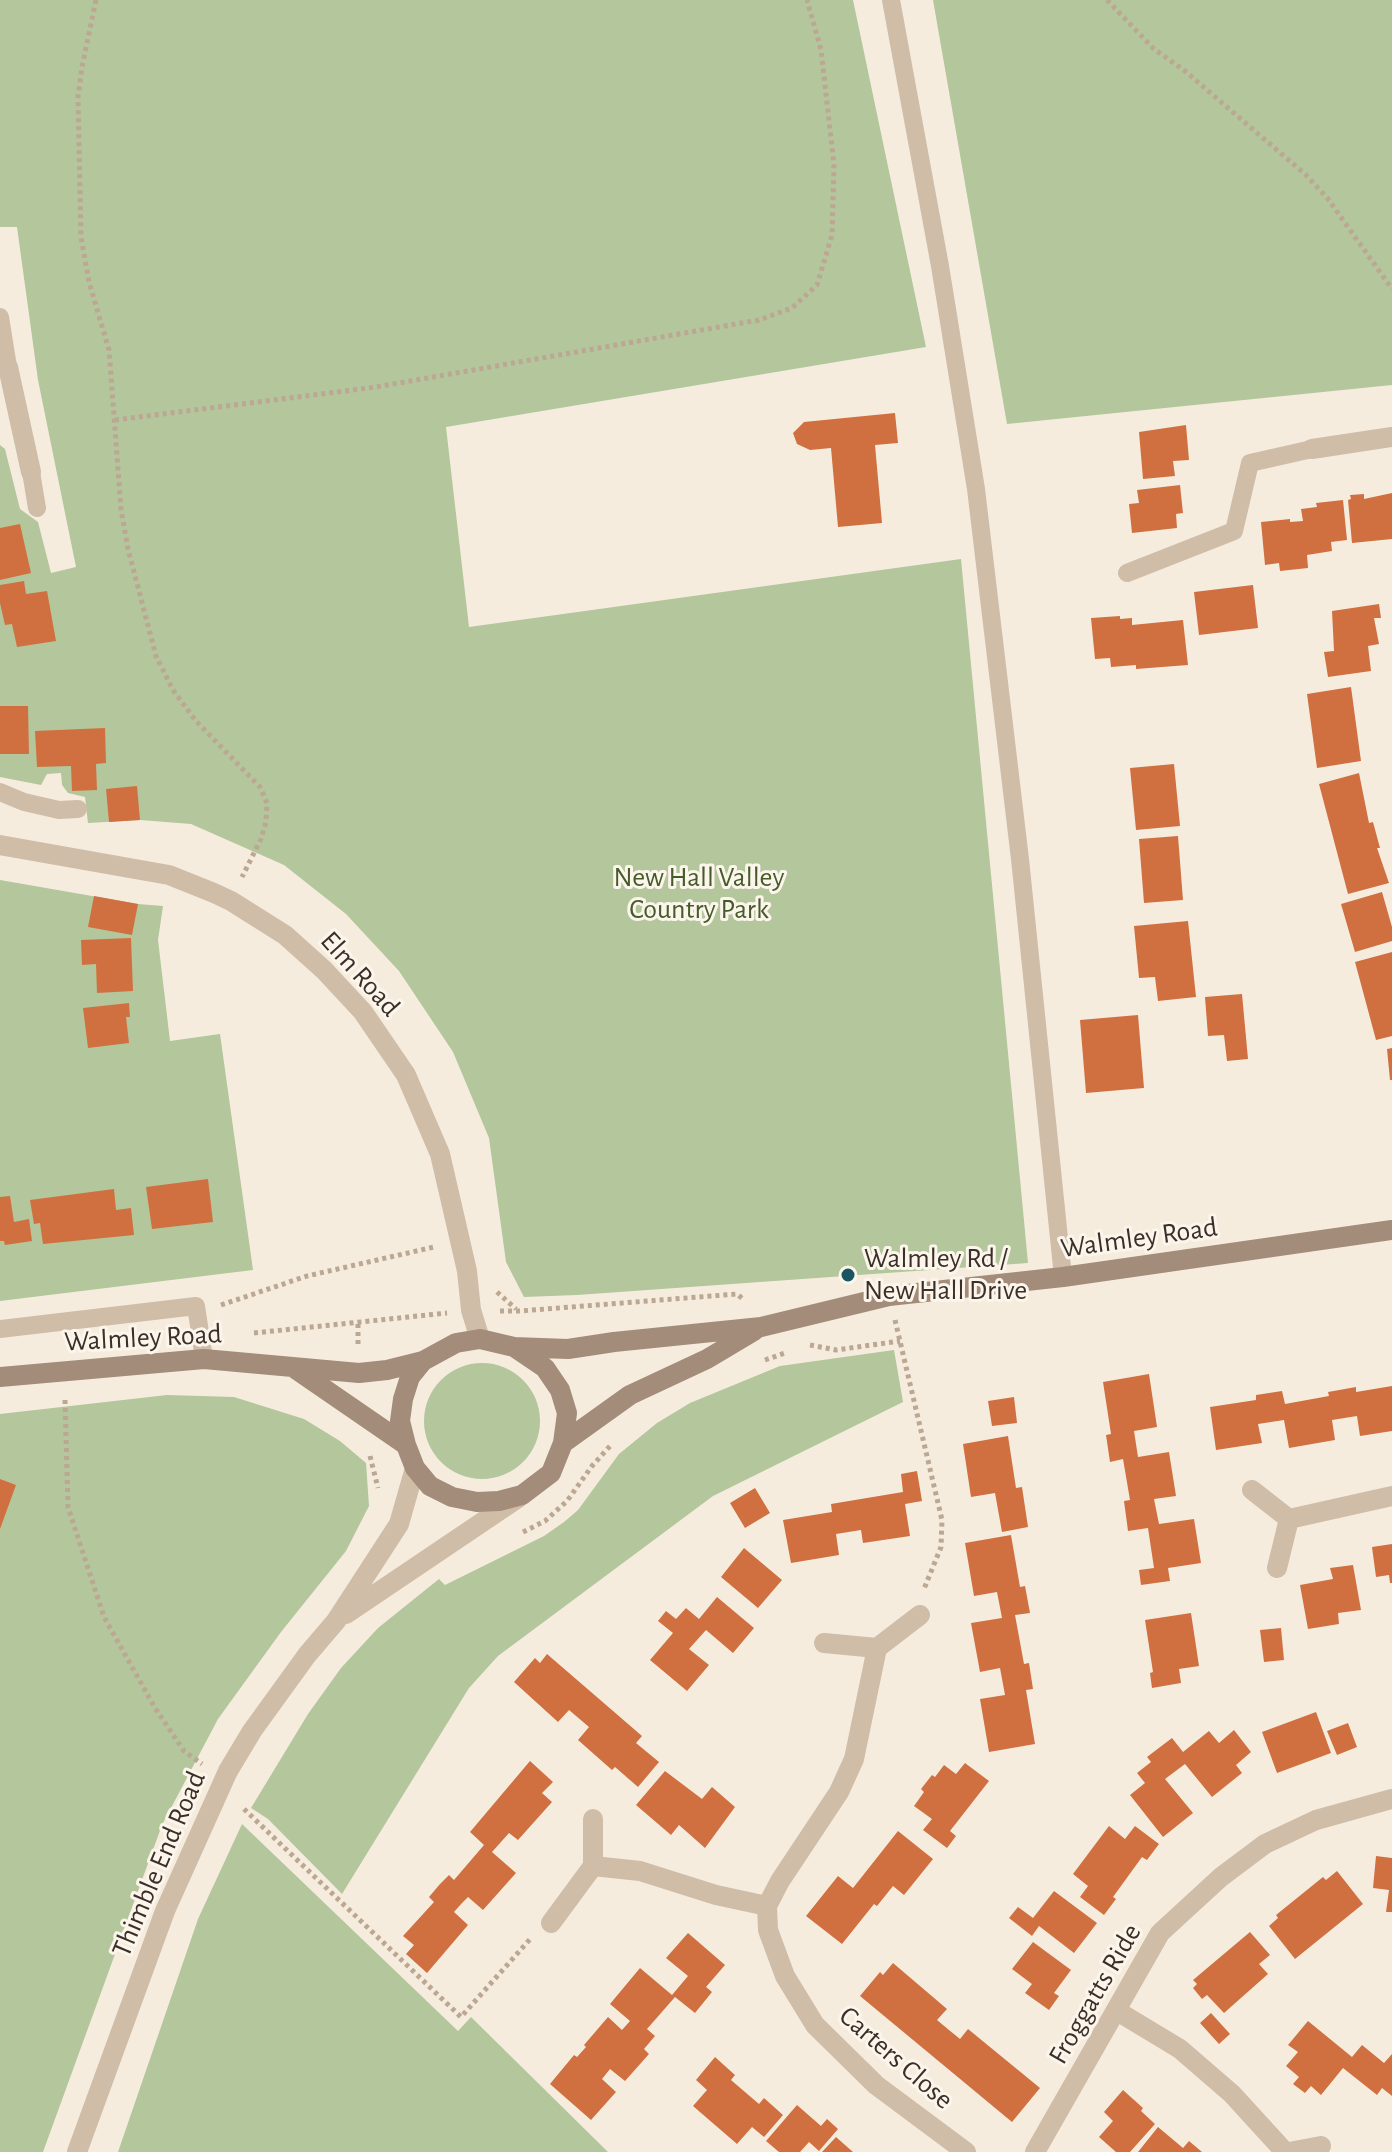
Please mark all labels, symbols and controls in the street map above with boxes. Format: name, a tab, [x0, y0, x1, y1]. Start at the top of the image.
park label: New Hall Valley Country Park	[614, 861, 784, 927]
street label: Elm Road	[313, 924, 407, 1024]
street label: Walmley Road	[1059, 1210, 1219, 1266]
place label: Walmley Rd / New Hall Drive	[864, 1242, 1027, 1308]
marker: Walmley Rd / New Hall Drive	[839, 1266, 857, 1284]
street label: Walmley Road	[63, 1317, 223, 1359]
street label: Thimble End Road	[105, 1766, 213, 1962]
street label: Froggatts Ride	[1041, 1918, 1149, 2070]
street label: Carters Close	[832, 1999, 960, 2117]

